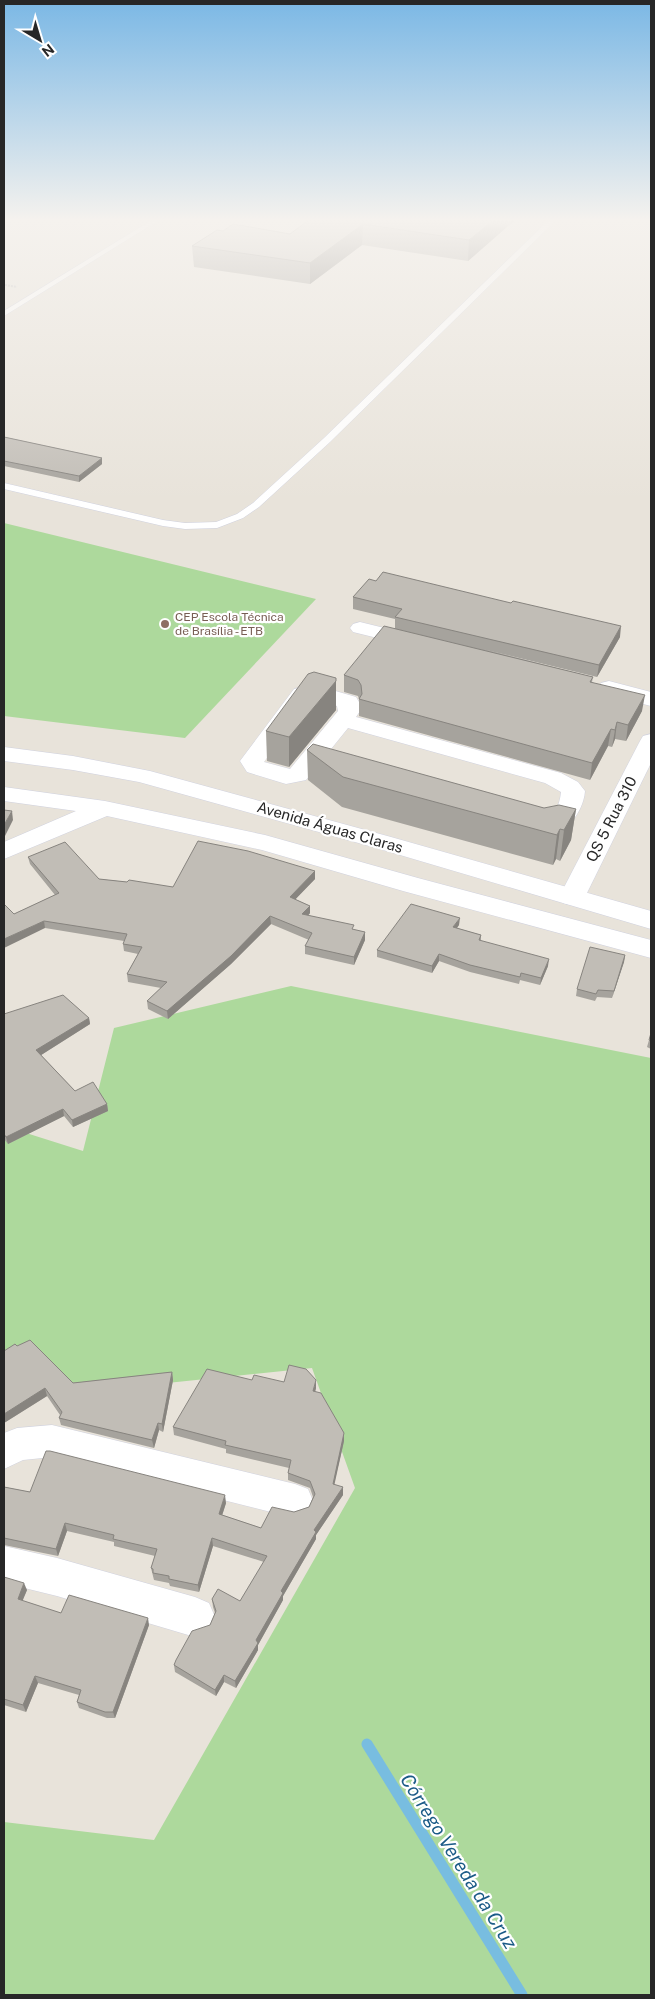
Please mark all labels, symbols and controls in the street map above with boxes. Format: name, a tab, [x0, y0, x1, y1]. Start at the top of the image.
north arrow	[15, 15, 65, 65]
text: N	[39, 41, 57, 60]
place label: CEP Escola Técnica de Brasília - ETB	[175, 610, 284, 638]
marker: CEP Escola Técnica de Brasília - ETB	[159, 618, 171, 630]
street label: QS 5 Rua 310	[582, 773, 640, 865]
street label: Avenida Águas Claras	[255, 798, 405, 856]
water label: Córrego Vereda da Cruz	[396, 1769, 522, 1953]

